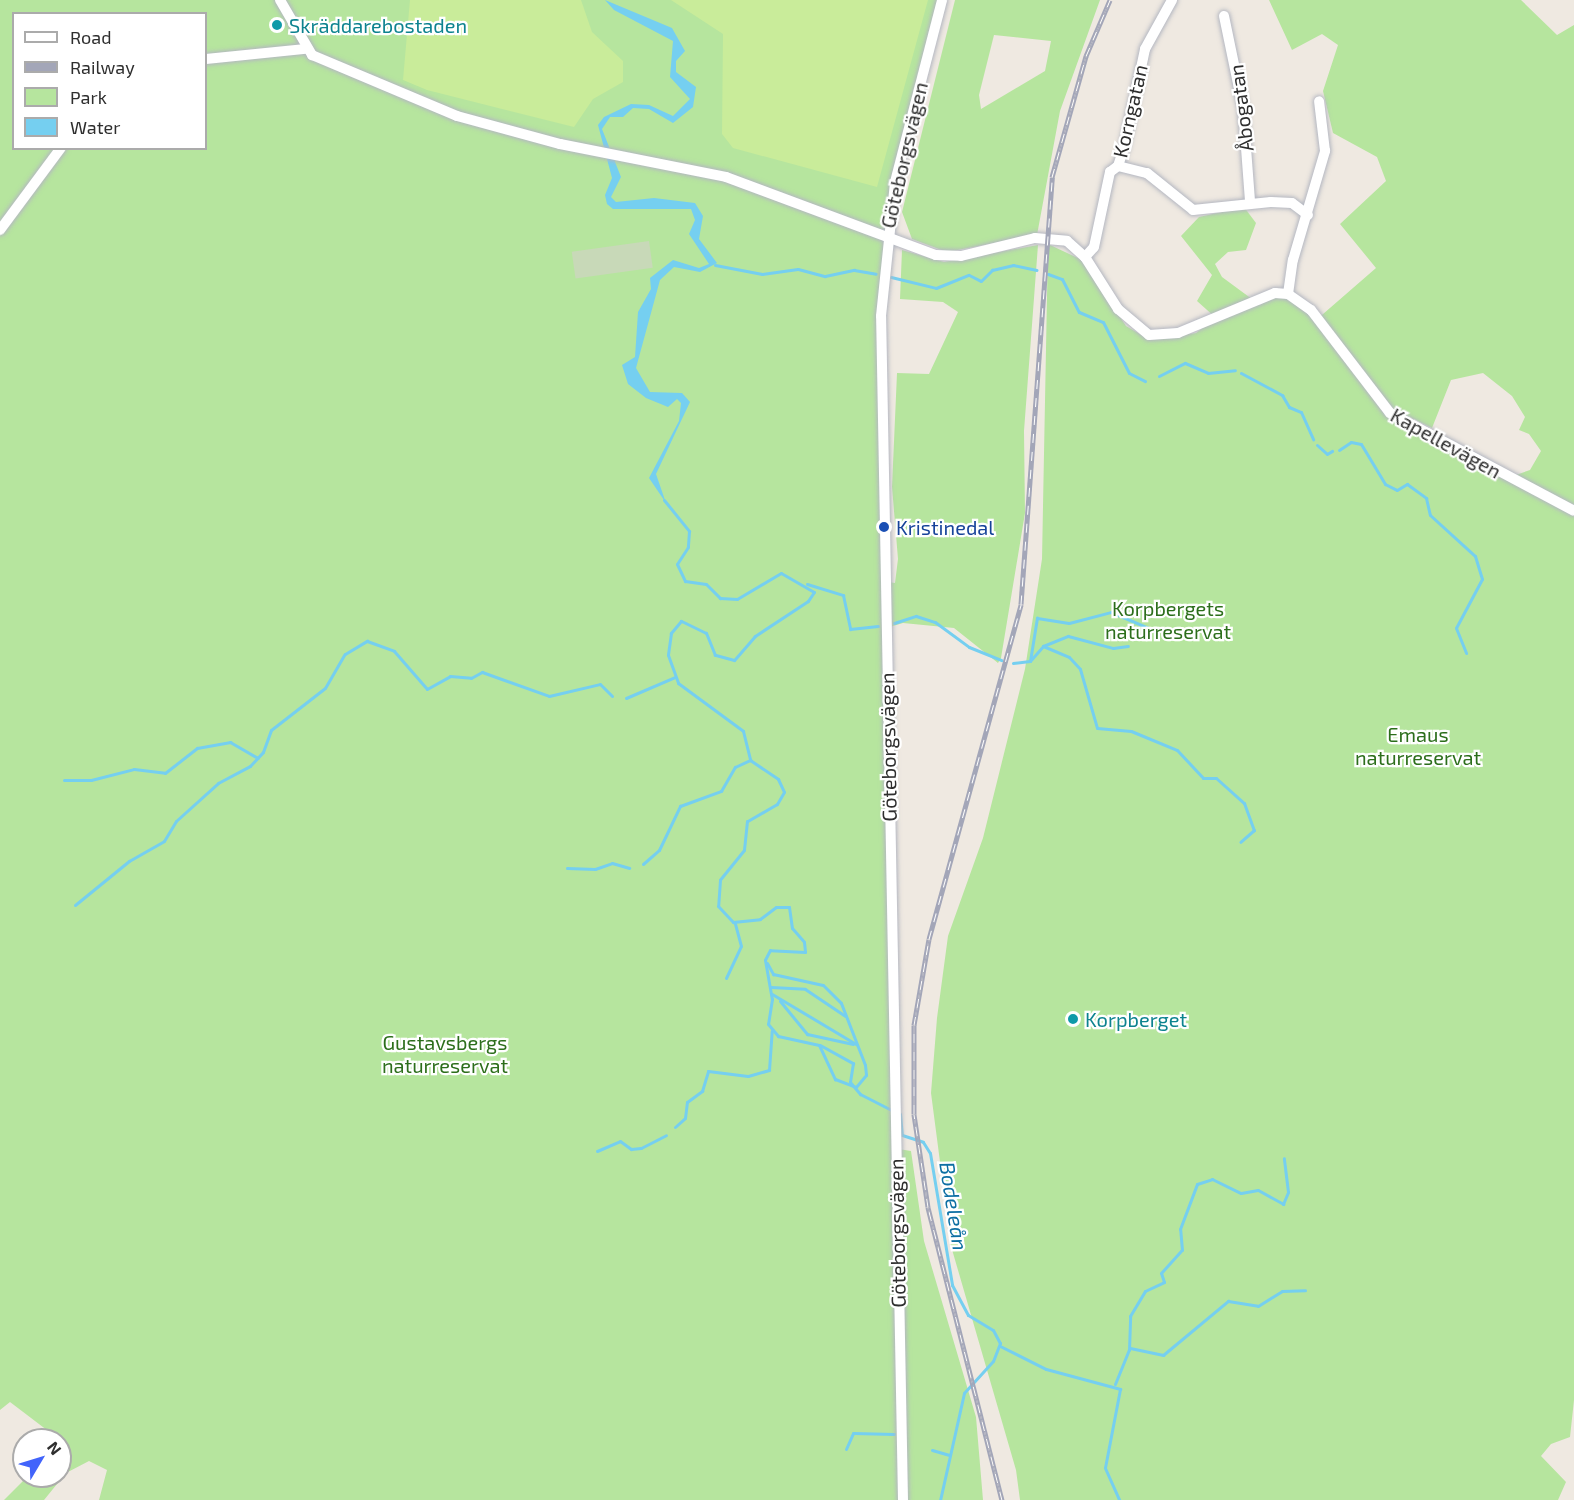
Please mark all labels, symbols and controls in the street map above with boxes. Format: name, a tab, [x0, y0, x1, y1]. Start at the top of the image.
legend	[12, 12, 207, 150]
place label: Skräddarebostaden	[289, 13, 467, 37]
marker: Skräddarebostaden	[270, 18, 284, 32]
text: Road	[70, 26, 111, 48]
text: Railway	[70, 56, 135, 78]
street label: Korngatan	[1108, 62, 1152, 160]
street label: Åbogatan	[1224, 63, 1258, 153]
street label: Göteborgsvägen	[876, 80, 932, 230]
text: Park	[70, 86, 107, 108]
text: Water	[70, 116, 120, 138]
street label: Kapellevägen	[1387, 403, 1505, 483]
place label: Kristinedal	[896, 515, 994, 539]
marker: Kristinedal	[877, 520, 891, 534]
park label: Korpbergets naturreservat	[1105, 597, 1231, 644]
street label: Göteborgsvägen	[875, 672, 901, 822]
park label: Emaus naturreservat	[1355, 723, 1481, 770]
place label: Korpberget	[1085, 1007, 1187, 1031]
marker: Korpberget	[1066, 1012, 1080, 1026]
park label: Gustavsbergs naturreservat	[382, 1030, 508, 1077]
street label: Göteborgsvägen	[884, 1158, 910, 1308]
water label: Bodeleån	[935, 1160, 973, 1252]
north arrow	[12, 1428, 72, 1488]
text: N	[44, 1437, 66, 1458]

